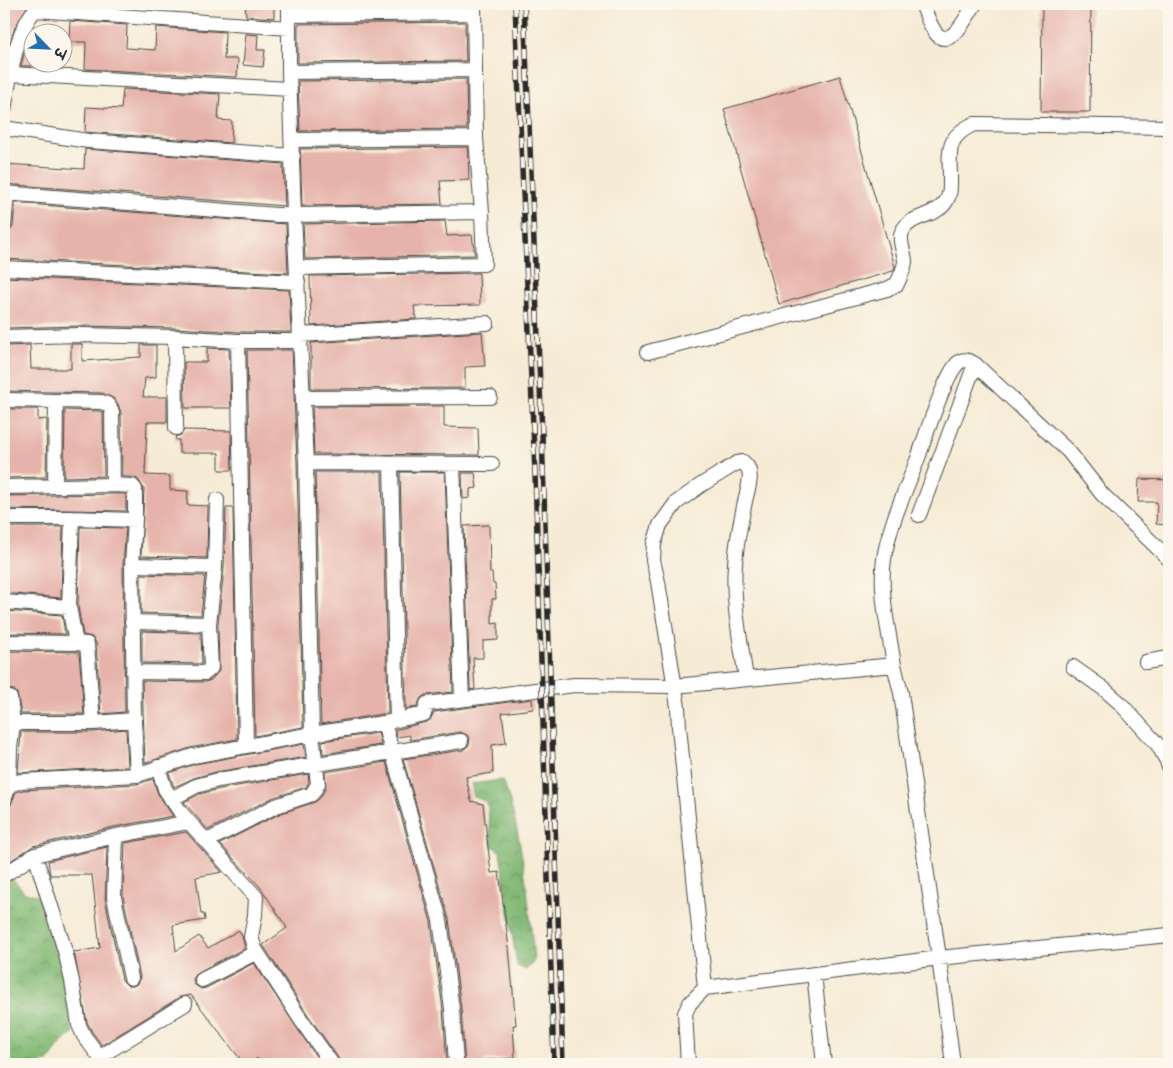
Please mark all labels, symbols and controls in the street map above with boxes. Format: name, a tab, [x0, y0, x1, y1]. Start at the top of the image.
north arrow	[22, 22, 72, 72]
text: उ	[49, 44, 70, 62]

